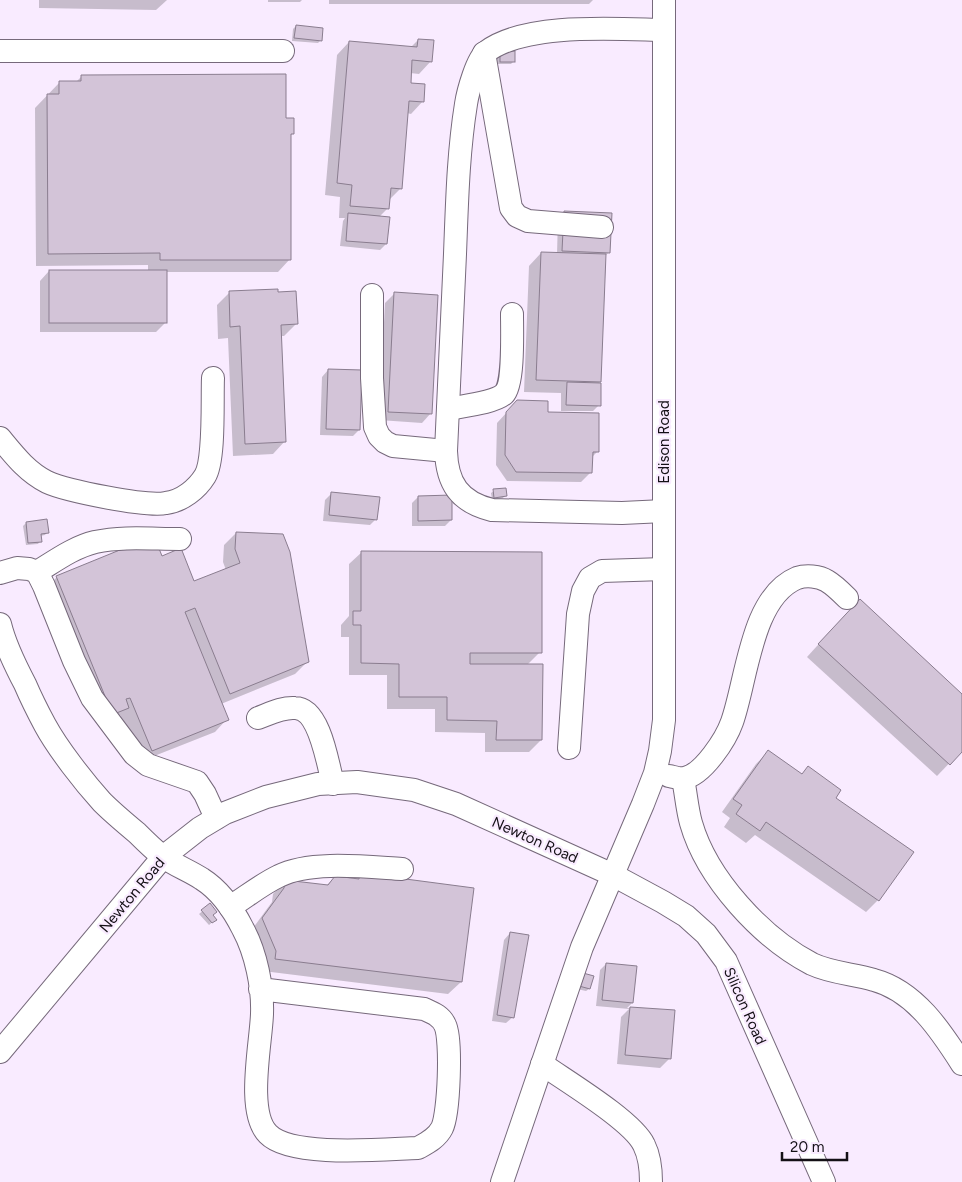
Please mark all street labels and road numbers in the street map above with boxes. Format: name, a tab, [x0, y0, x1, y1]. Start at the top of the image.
street label: Edison Road	[655, 400, 673, 484]
street label: Newton Road	[489, 813, 581, 867]
street label: Newton Road	[95, 854, 169, 936]
street label: Silicon Road	[720, 964, 770, 1048]

